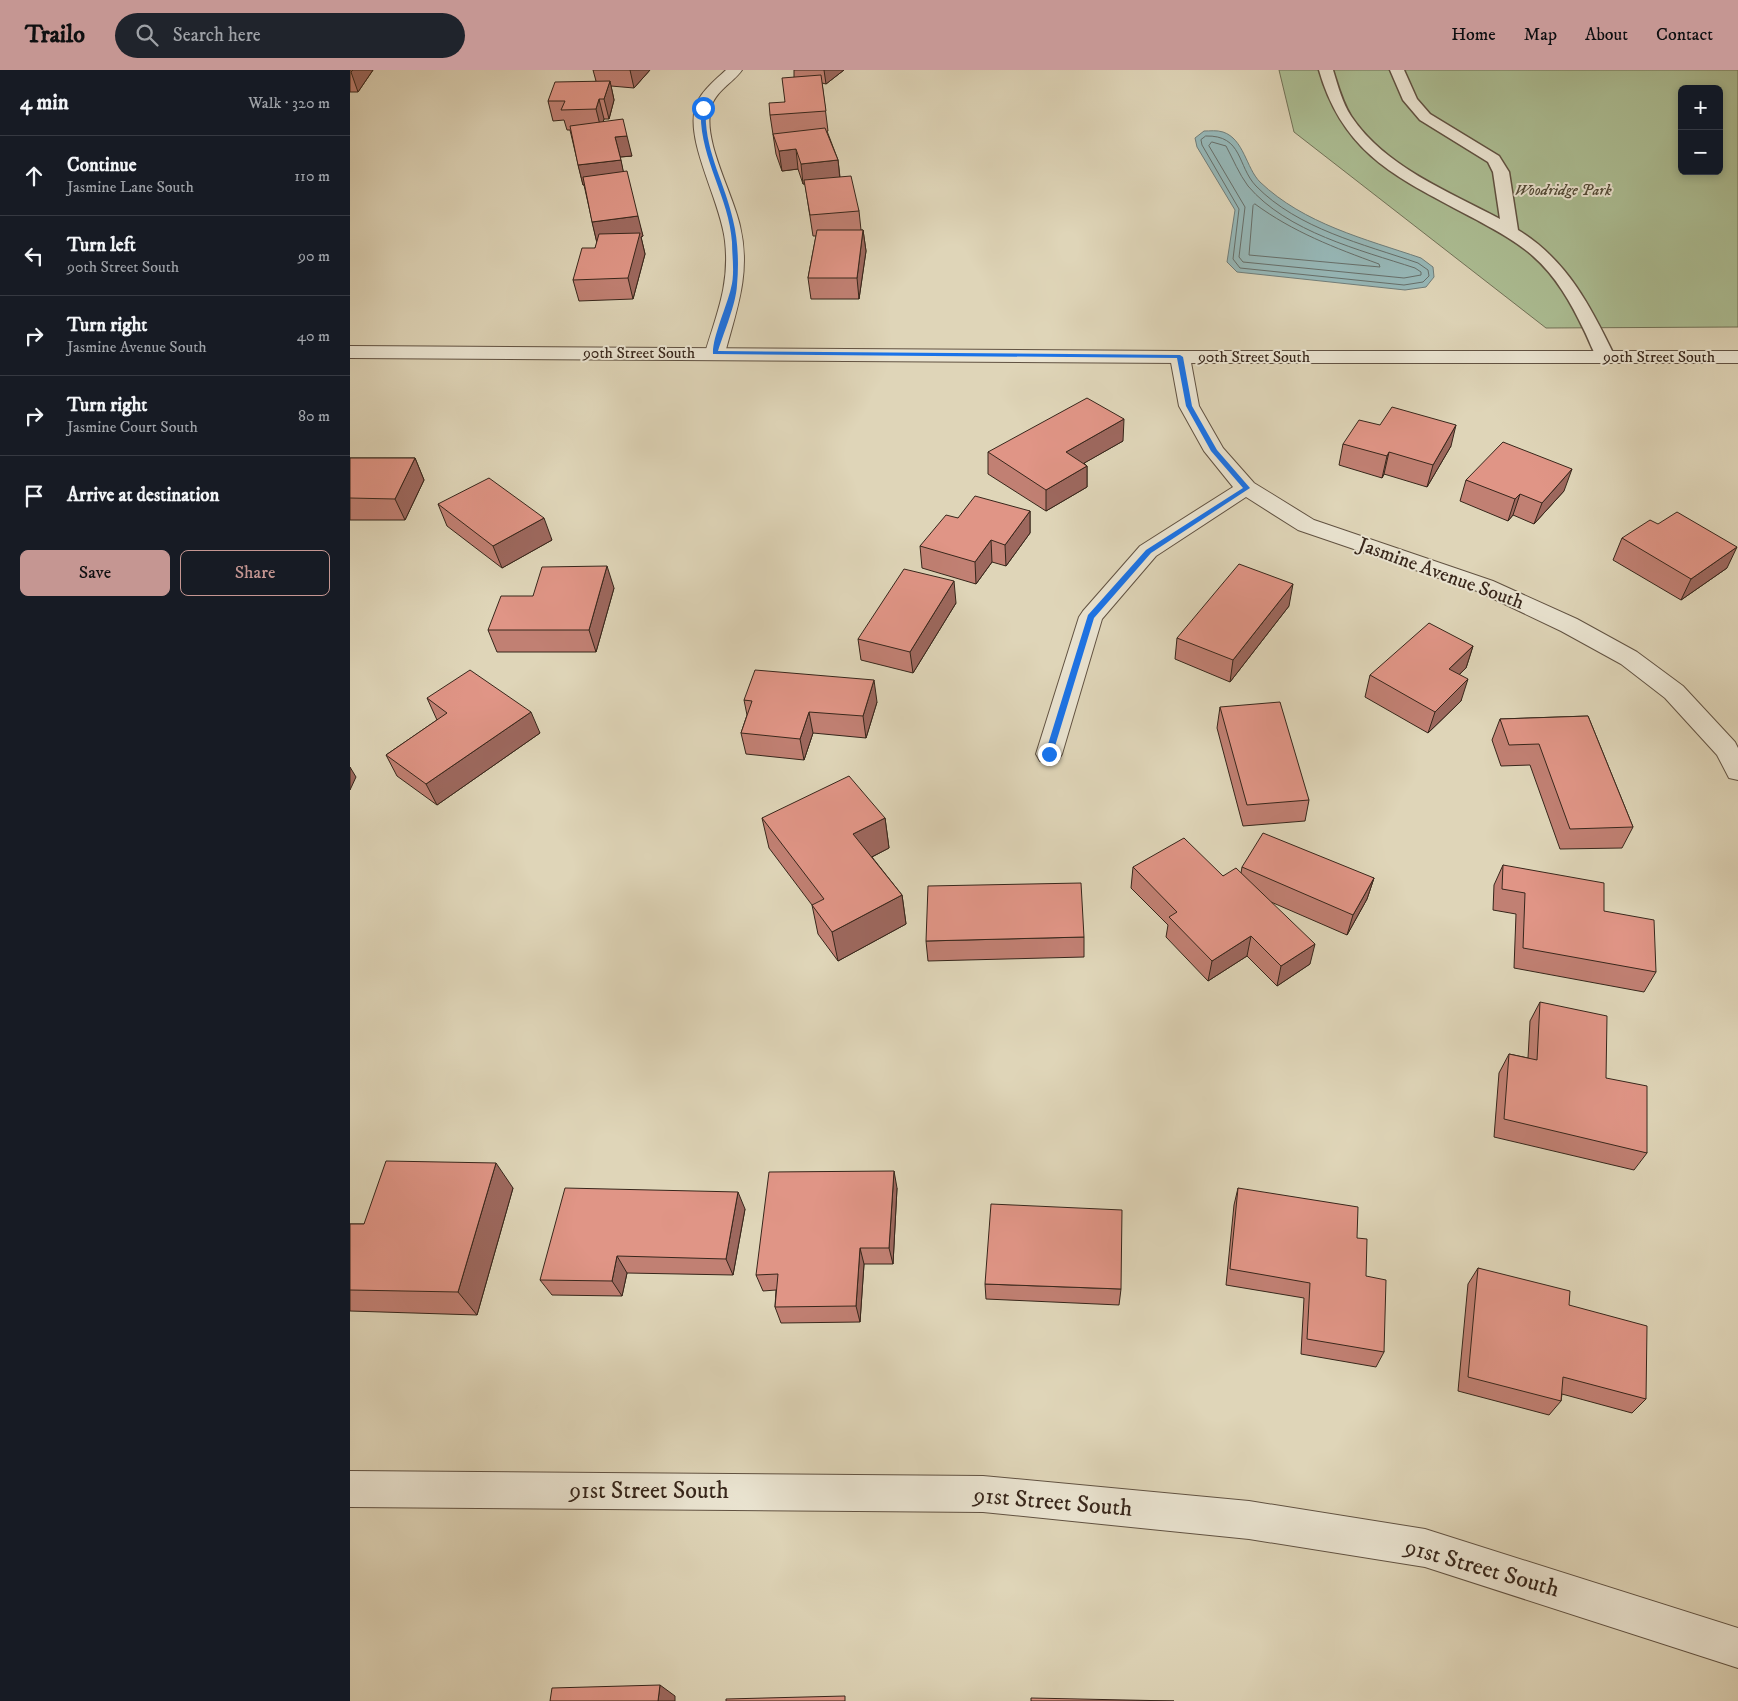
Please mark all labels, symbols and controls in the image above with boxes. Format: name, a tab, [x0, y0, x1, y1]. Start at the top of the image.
search box	[115, 13, 465, 58]
text: Trailo	[25, 20, 85, 50]
icon: search	[133, 21, 161, 49]
text: Search here	[173, 24, 261, 47]
text: Home	[1451, 24, 1496, 46]
text: Map	[1524, 24, 1557, 46]
text: About	[1585, 24, 1628, 46]
text: Contact	[1656, 24, 1713, 46]
map controls	[1678, 85, 1723, 175]
button: +	[1678, 85, 1723, 130]
text: 4 min	[20, 90, 69, 116]
text: Walk · 320 m	[248, 93, 330, 113]
route start	[692, 97, 715, 120]
button: −	[1678, 130, 1723, 175]
text: Continue	[67, 154, 137, 177]
icon: ahead	[20, 162, 48, 190]
text: 110 m	[294, 166, 330, 186]
text: Jasmine Lane South	[67, 177, 194, 197]
park label: Woodridge Park	[1514, 180, 1612, 200]
text: Turn left	[67, 234, 136, 257]
icon: left	[20, 242, 48, 270]
text: 90 m	[298, 246, 330, 266]
text: 90th Street South	[67, 257, 179, 277]
text: Turn right	[67, 314, 147, 337]
icon: right	[20, 322, 48, 350]
text: 40 m	[297, 326, 330, 346]
text: Jasmine Avenue South	[67, 337, 207, 357]
street label: 90th Street South	[582, 343, 696, 363]
street label: 90th Street South	[1197, 347, 1311, 367]
street label: 90th Street South	[1602, 347, 1716, 367]
text: Turn right	[67, 394, 147, 417]
icon: right	[20, 402, 48, 430]
text: 80 m	[298, 406, 330, 426]
text: Jasmine Court South	[67, 417, 198, 437]
icon: arrive	[20, 482, 48, 510]
text: Arrive at destination	[67, 484, 219, 507]
street label: Jasmine Avenue South	[1353, 532, 1528, 616]
button: Save	[20, 550, 170, 596]
button: Share	[180, 550, 330, 596]
route end	[1038, 743, 1061, 766]
street label: 91st Street South	[568, 1476, 729, 1506]
street label: 91st Street South	[971, 1480, 1134, 1524]
street label: 91st Street South	[1400, 1531, 1563, 1605]

